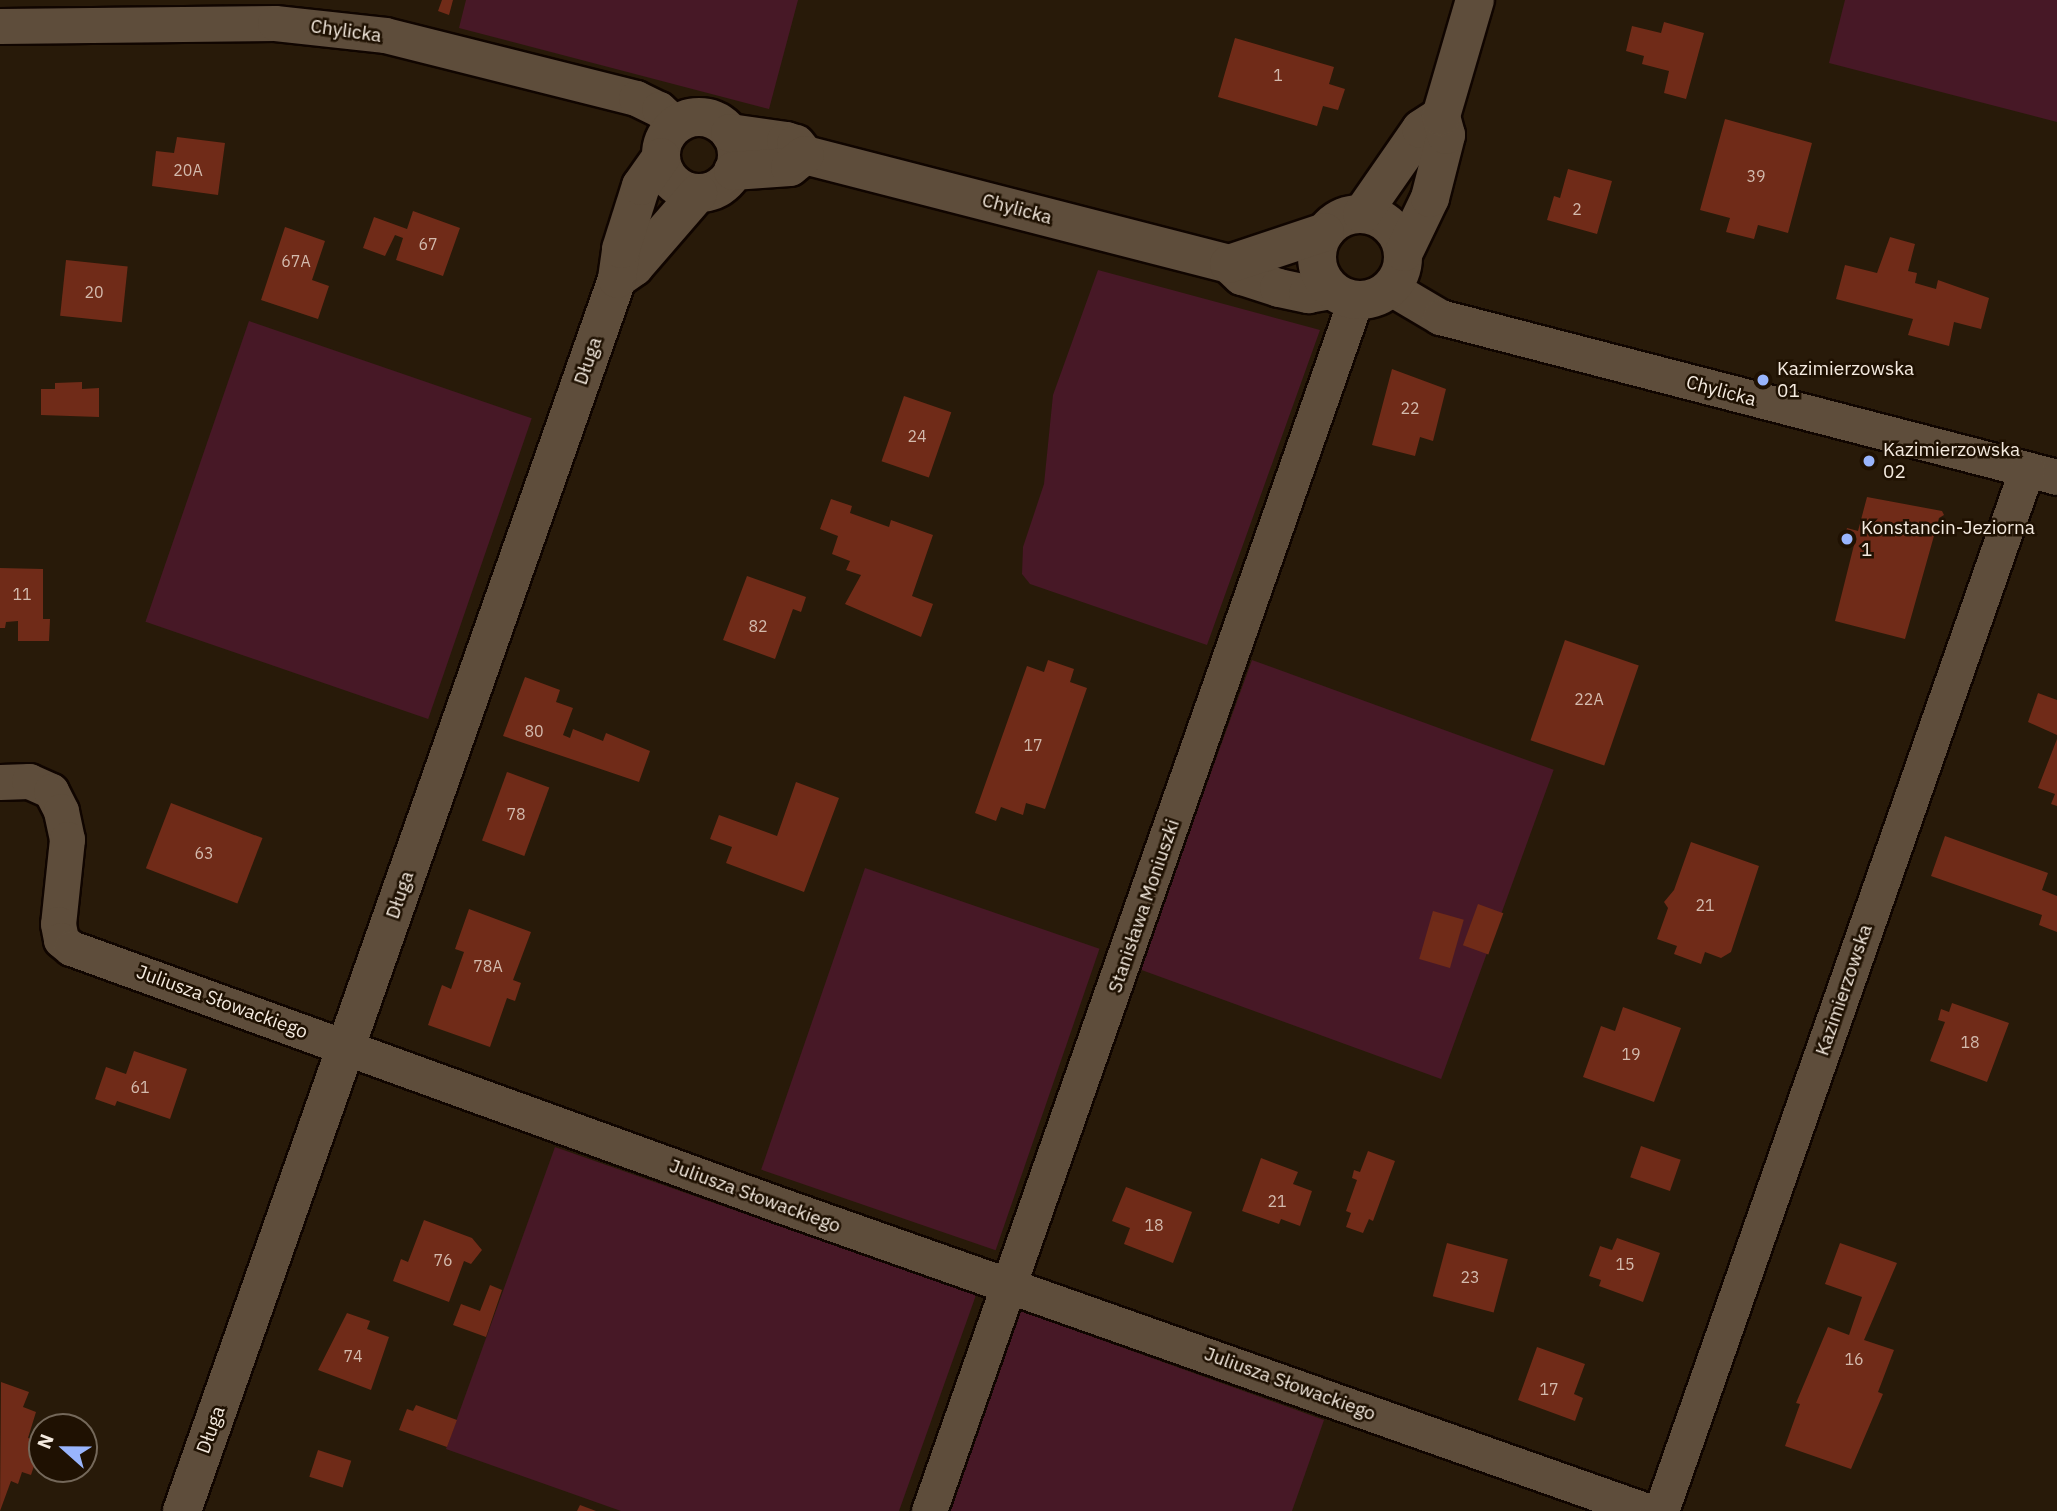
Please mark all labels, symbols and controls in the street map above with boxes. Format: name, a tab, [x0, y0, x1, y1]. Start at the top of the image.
street label: Chylicka	[309, 15, 383, 47]
house number: 1	[1273, 65, 1283, 85]
house number: 20A	[173, 160, 203, 180]
house number: 39	[1746, 166, 1766, 186]
street label: Chylicka	[980, 189, 1054, 229]
house number: 2	[1572, 199, 1582, 219]
house number: 67	[418, 234, 438, 254]
house number: 67A	[281, 251, 311, 271]
house number: 20	[84, 282, 104, 302]
street label: Długa	[569, 334, 607, 388]
place label: Kazimierzowska 01	[1777, 358, 1914, 402]
street label: Chylicka	[1684, 371, 1758, 411]
marker: Kazimierzowska 01	[1755, 372, 1771, 388]
house number: 22	[1400, 398, 1420, 418]
house number: 24	[907, 426, 927, 446]
place label: Kazimierzowska 02	[1883, 439, 2020, 483]
marker: Kazimierzowska 02	[1861, 453, 1877, 469]
place label: Konstancin-Jeziorna 1	[1861, 517, 2035, 561]
marker: Konstancin-Jeziorna 1	[1839, 531, 1855, 547]
house number: 11	[12, 584, 32, 604]
house number: 82	[748, 616, 768, 636]
house number: 22A	[1574, 689, 1604, 709]
house number: 80	[524, 721, 544, 741]
house number: 17	[1023, 735, 1043, 755]
house number: 78	[506, 804, 526, 824]
street label: Stanisława Moniuszki	[1104, 816, 1184, 996]
house number: 63	[194, 843, 214, 863]
street label: Długa	[381, 868, 419, 922]
house number: 21	[1695, 895, 1715, 915]
street label: Kazimierzowska	[1811, 921, 1877, 1059]
house number: 78A	[473, 956, 503, 976]
street label: Juliusza Słowackiego	[133, 960, 311, 1044]
house number: 18	[1960, 1032, 1980, 1052]
house number: 19	[1621, 1044, 1641, 1064]
house number: 61	[130, 1077, 150, 1097]
street label: Juliusza Słowackiego	[666, 1154, 844, 1238]
house number: 21	[1267, 1191, 1287, 1211]
house number: 18	[1144, 1215, 1164, 1235]
house number: 76	[433, 1250, 453, 1270]
house number: 15	[1615, 1254, 1635, 1274]
house number: 23	[1460, 1267, 1480, 1287]
street label: Juliusza Słowackiego	[1201, 1342, 1379, 1426]
house number: 74	[343, 1346, 363, 1366]
house number: 16	[1844, 1349, 1864, 1369]
house number: 17	[1539, 1379, 1559, 1399]
street label: Długa	[192, 1403, 230, 1457]
north arrow	[28, 1413, 98, 1483]
text: N	[32, 1430, 59, 1452]

